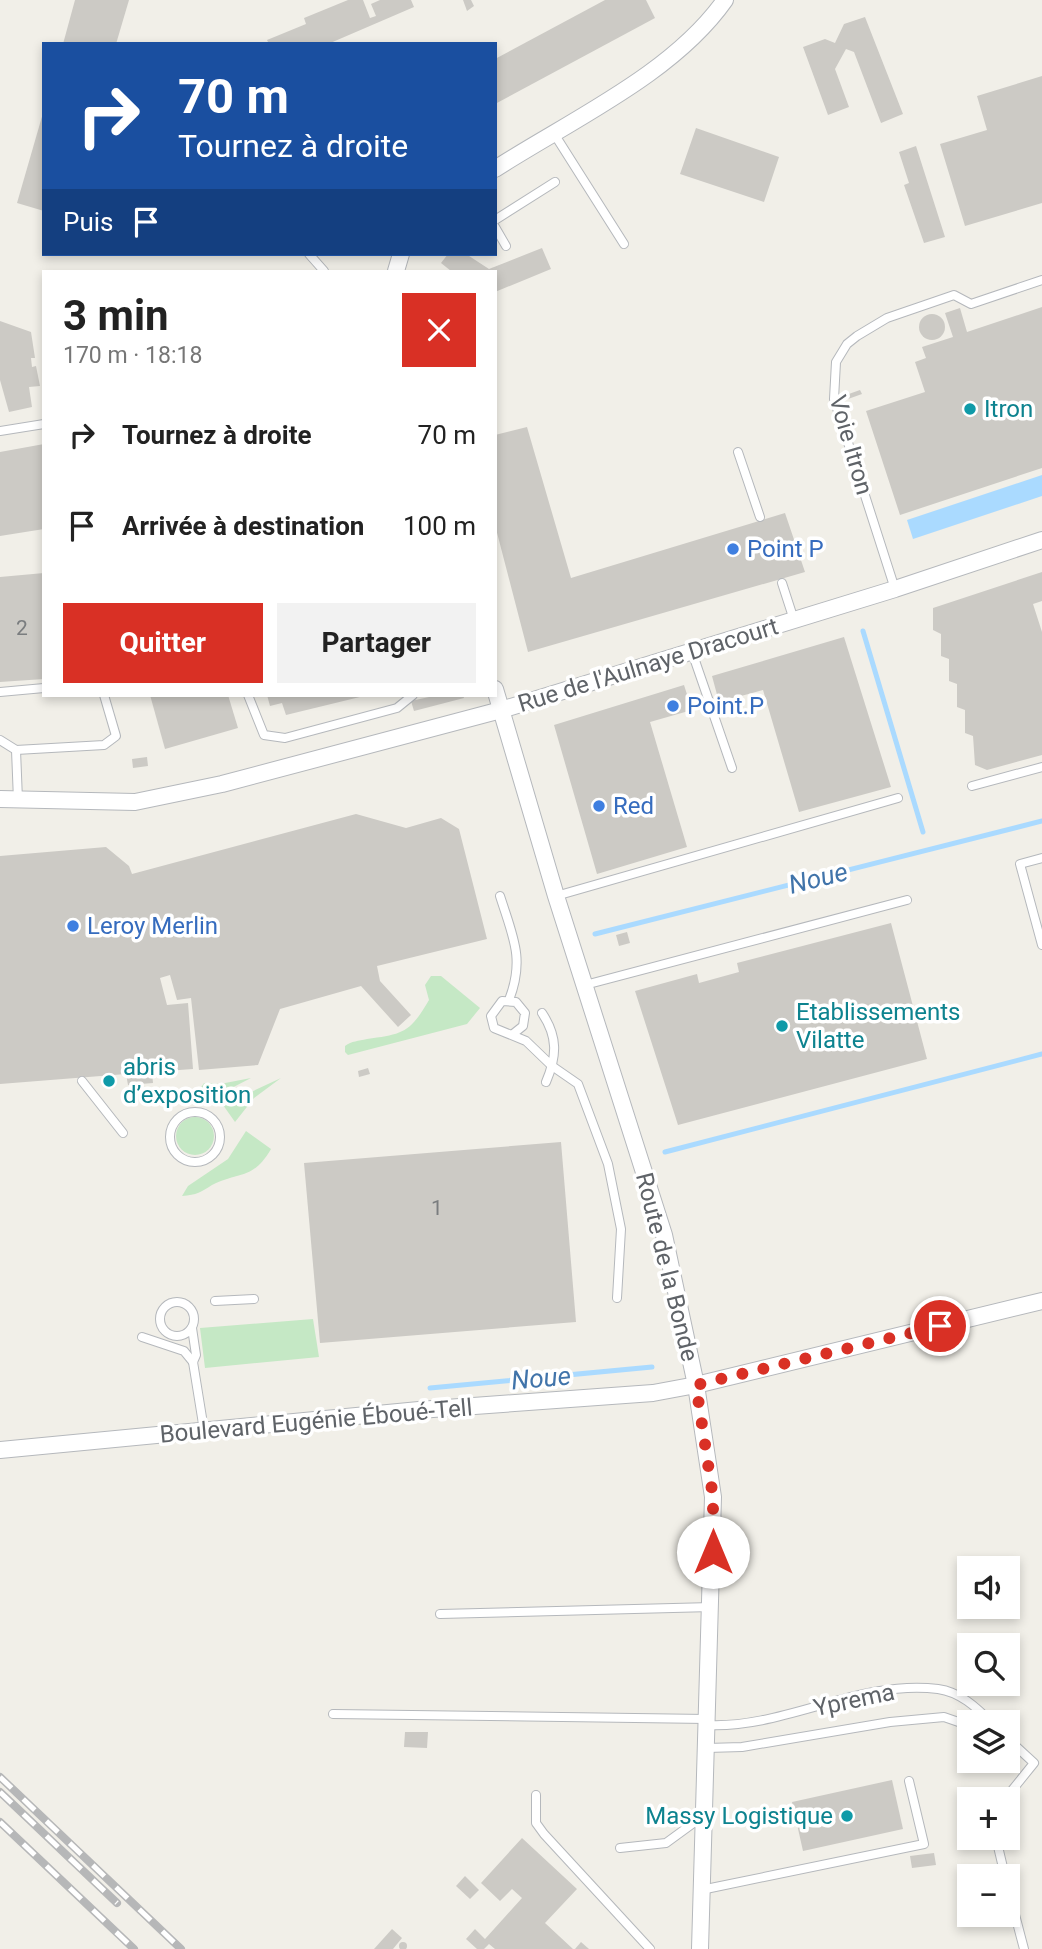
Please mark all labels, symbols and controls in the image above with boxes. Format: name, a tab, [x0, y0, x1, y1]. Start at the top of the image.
text: 70 m	[178, 68, 289, 125]
icon: right	[63, 70, 154, 161]
text: Tournez à droite	[178, 127, 408, 165]
icon: arrive	[127, 203, 165, 241]
text: Puis	[63, 207, 113, 237]
text: 3 min	[63, 291, 169, 340]
button: close	[402, 293, 476, 367]
text: 170 m · 18:18	[63, 342, 202, 369]
street label: Voie Itron	[823, 392, 879, 498]
place label: Itron	[984, 395, 1033, 423]
marker: Itron	[962, 401, 978, 417]
icon: right	[63, 416, 101, 454]
text: Tournez à droite	[122, 420, 312, 450]
text: 70 m	[418, 420, 476, 450]
icon: arrive	[63, 507, 101, 545]
text: Arrivée à destination	[122, 511, 364, 541]
text: 100 m	[403, 511, 476, 541]
place label: Point P	[747, 535, 824, 563]
marker: Point P	[725, 541, 741, 557]
button: Quitter	[63, 603, 263, 683]
button: Partager	[277, 603, 476, 683]
street label: Rue de l'Aulnaye Dracourt	[514, 612, 782, 718]
house number: 2	[16, 616, 28, 640]
place label: Point.P	[687, 692, 764, 720]
marker: Point.P	[665, 698, 681, 714]
place label: Red	[613, 792, 654, 820]
marker: Red	[591, 798, 607, 814]
water label: Noue	[785, 856, 851, 900]
place label: Leroy Merlin	[87, 912, 218, 940]
marker: Leroy Merlin	[65, 918, 81, 934]
place label: Etablissements Vilatte	[796, 998, 960, 1054]
marker: Etablissements Vilatte	[774, 1018, 790, 1034]
place label: abris d’exposition	[123, 1053, 251, 1109]
marker: abris d’exposition	[101, 1073, 117, 1089]
street label: Route de la Bonde	[630, 1170, 704, 1364]
house number: 1	[431, 1196, 443, 1220]
pin	[910, 1296, 970, 1356]
icon: arrive	[921, 1307, 959, 1345]
water label: Noue	[510, 1360, 572, 1396]
street label: Boulevard Eugénie Éboué-Tell	[158, 1393, 474, 1449]
position arrow	[676, 1515, 750, 1589]
map controls	[957, 1556, 1020, 1927]
button: sound	[957, 1556, 1020, 1619]
button: search	[957, 1633, 1020, 1696]
street label: Yprema	[811, 1678, 897, 1722]
button: layers	[957, 1710, 1020, 1773]
button: +	[957, 1787, 1020, 1850]
place label: Massy Logistique	[645, 1802, 833, 1830]
marker: Massy Logistique	[839, 1808, 855, 1824]
button: −	[957, 1864, 1020, 1927]

